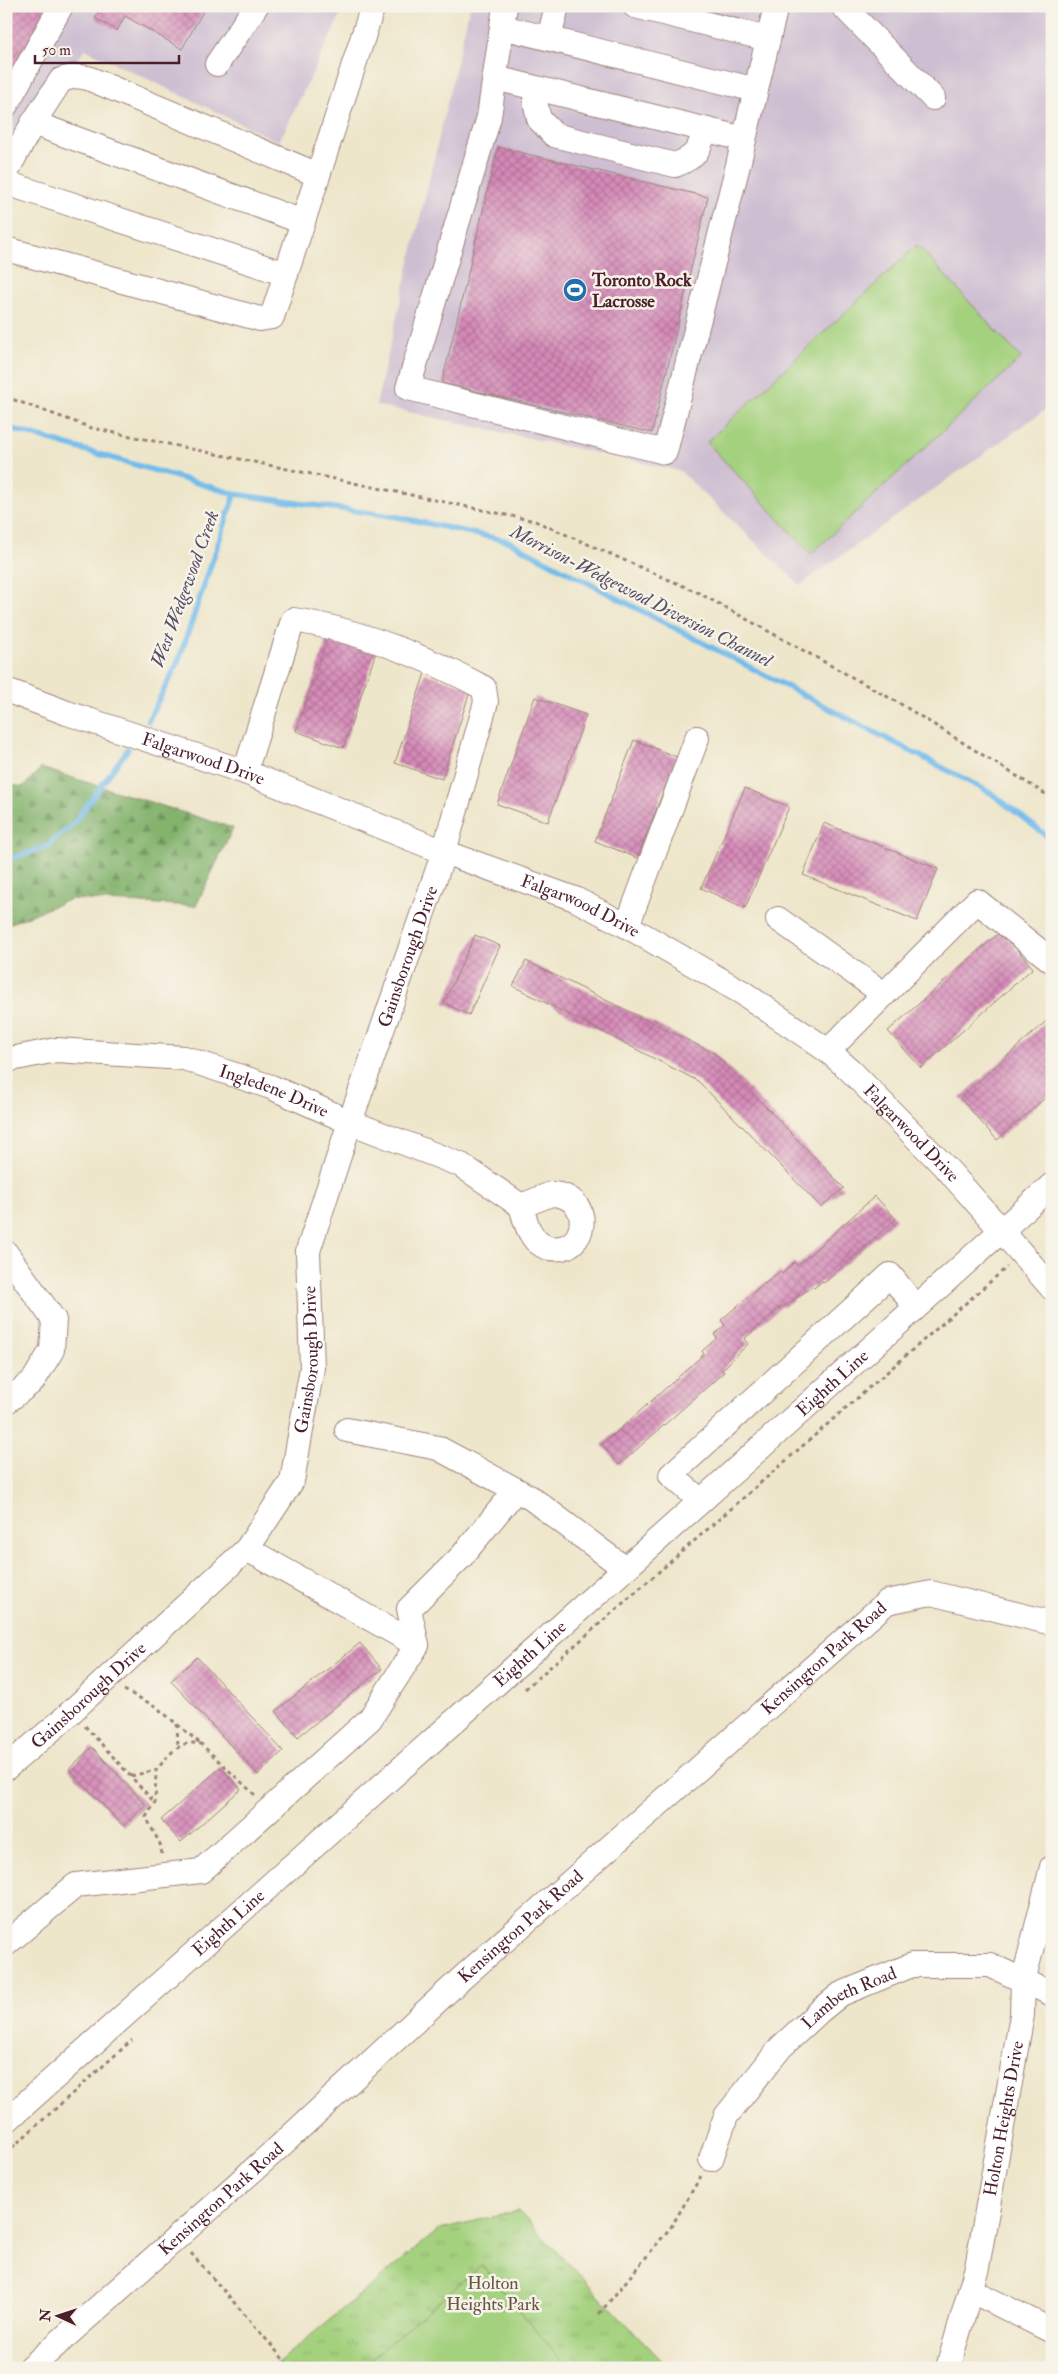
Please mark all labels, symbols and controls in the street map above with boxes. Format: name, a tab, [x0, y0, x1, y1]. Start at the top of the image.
scale bar	[35, 32, 179, 64]
text: 50 m	[42, 41, 71, 60]
place label: Toronto Rock Lacrosse	[591, 269, 692, 313]
sports icon: Toronto Rock Lacrosse	[562, 277, 588, 303]
water label: West Wedgewood Creek	[145, 507, 225, 671]
water label: Morrison-Wedgewood Diversion Channel	[505, 519, 777, 673]
street label: Falgarwood Drive	[139, 727, 269, 790]
street label: Falgarwood Drive	[518, 869, 644, 943]
street label: Gainsborough Drive	[372, 882, 443, 1030]
street label: Ingledene Drive	[216, 1059, 333, 1123]
street label: Falgarwood Drive	[859, 1079, 965, 1187]
street label: Gainsborough Drive	[289, 1285, 324, 1435]
street label: Eighth Line	[791, 1344, 874, 1421]
street label: Kensington Park Road	[756, 1596, 891, 1720]
street label: Eighth Line	[489, 1615, 571, 1692]
street label: Gainsborough Drive	[26, 1636, 151, 1754]
street label: Kensington Park Road	[453, 1865, 588, 1988]
street label: Eighth Line	[187, 1884, 270, 1961]
street label: Lambeth Road	[796, 1961, 900, 2034]
street label: Holton Heights Drive	[978, 2039, 1029, 2198]
street label: Kensington Park Road	[153, 2137, 288, 2260]
park label: Holton Heights Park	[446, 2272, 540, 2316]
north arrow	[32, 2292, 82, 2342]
text: N	[37, 2308, 54, 2323]

